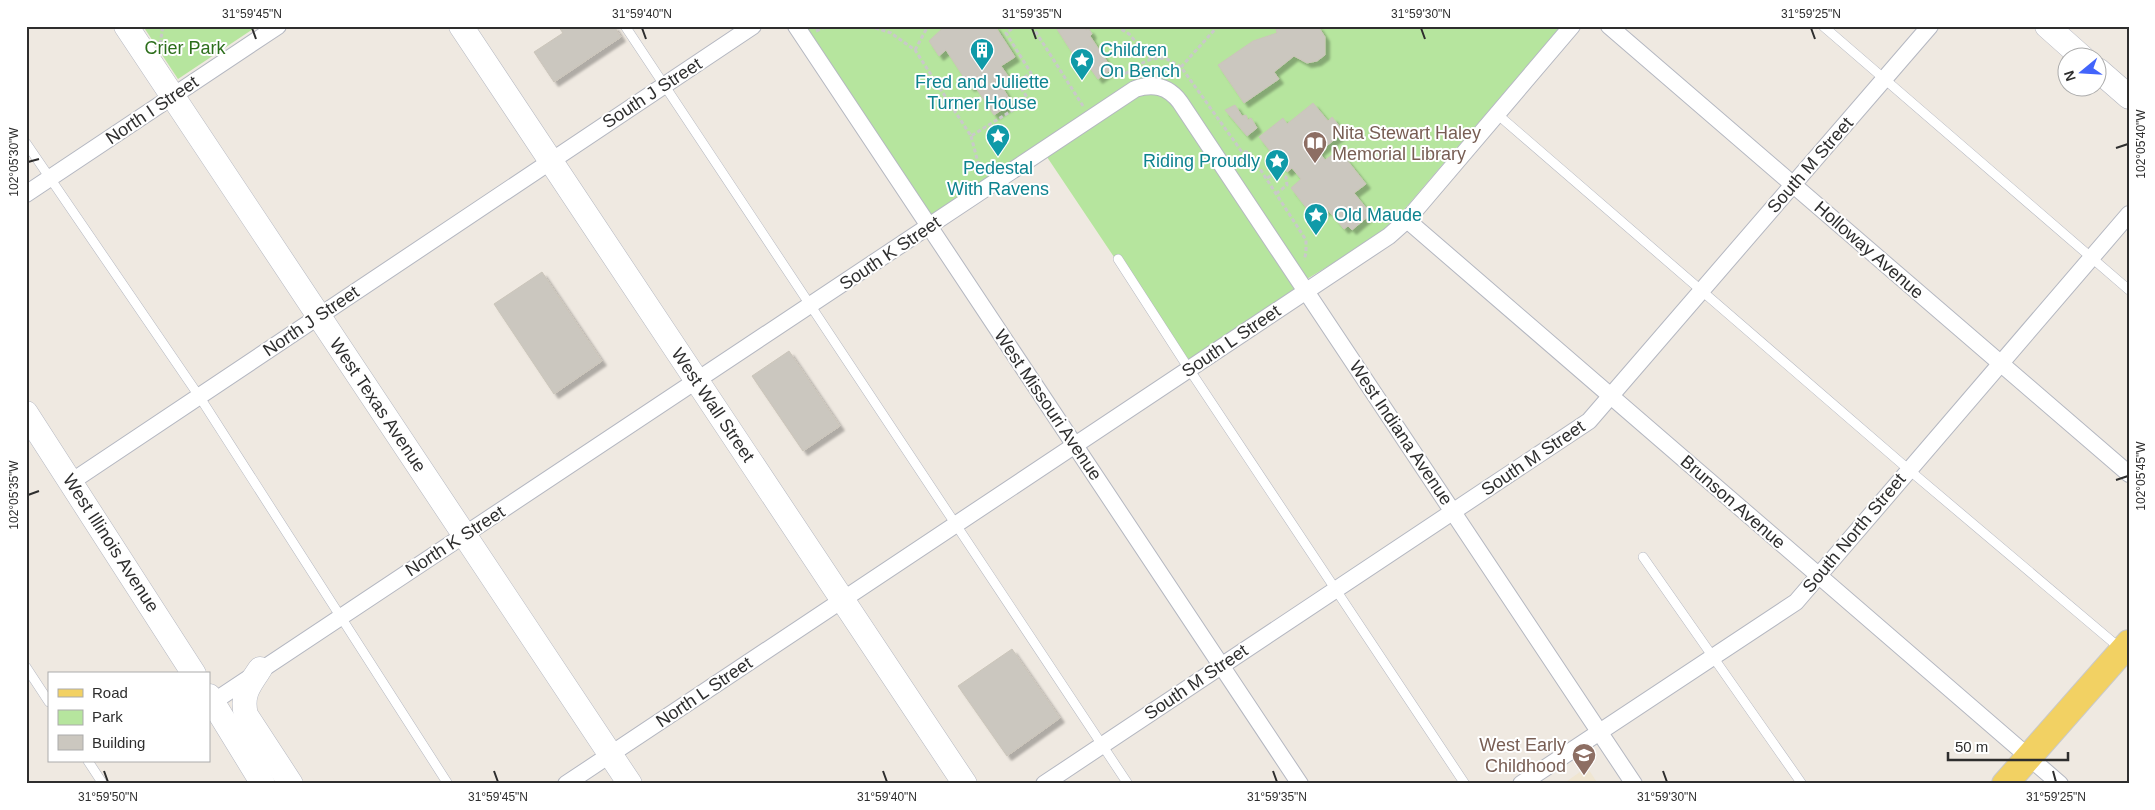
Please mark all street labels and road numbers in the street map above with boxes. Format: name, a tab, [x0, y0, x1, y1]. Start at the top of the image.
street label: South J Street	[599, 54, 705, 132]
street label: North I Street	[102, 72, 202, 148]
street label: South M Street	[1763, 113, 1857, 217]
street label: Holloway Avenue	[1810, 197, 1928, 303]
street label: South K Street	[836, 212, 944, 294]
street label: North J Street	[259, 282, 363, 360]
street label: South L Street	[1178, 301, 1284, 381]
street label: West Missouri Avenue	[990, 326, 1106, 484]
street label: West Texas Avenue	[326, 334, 430, 476]
street label: West Wall Street	[668, 344, 758, 466]
street label: West Indiana Avenue	[1345, 357, 1457, 509]
street label: South M Street	[1478, 416, 1588, 500]
street label: Brunson Avenue	[1677, 451, 1789, 553]
street label: South North Street	[1798, 469, 1910, 597]
street label: West Illinois Avenue	[59, 470, 163, 616]
street label: North K Street	[402, 502, 508, 580]
street label: South M Street	[1141, 640, 1251, 724]
street label: North L Street	[652, 653, 756, 731]

